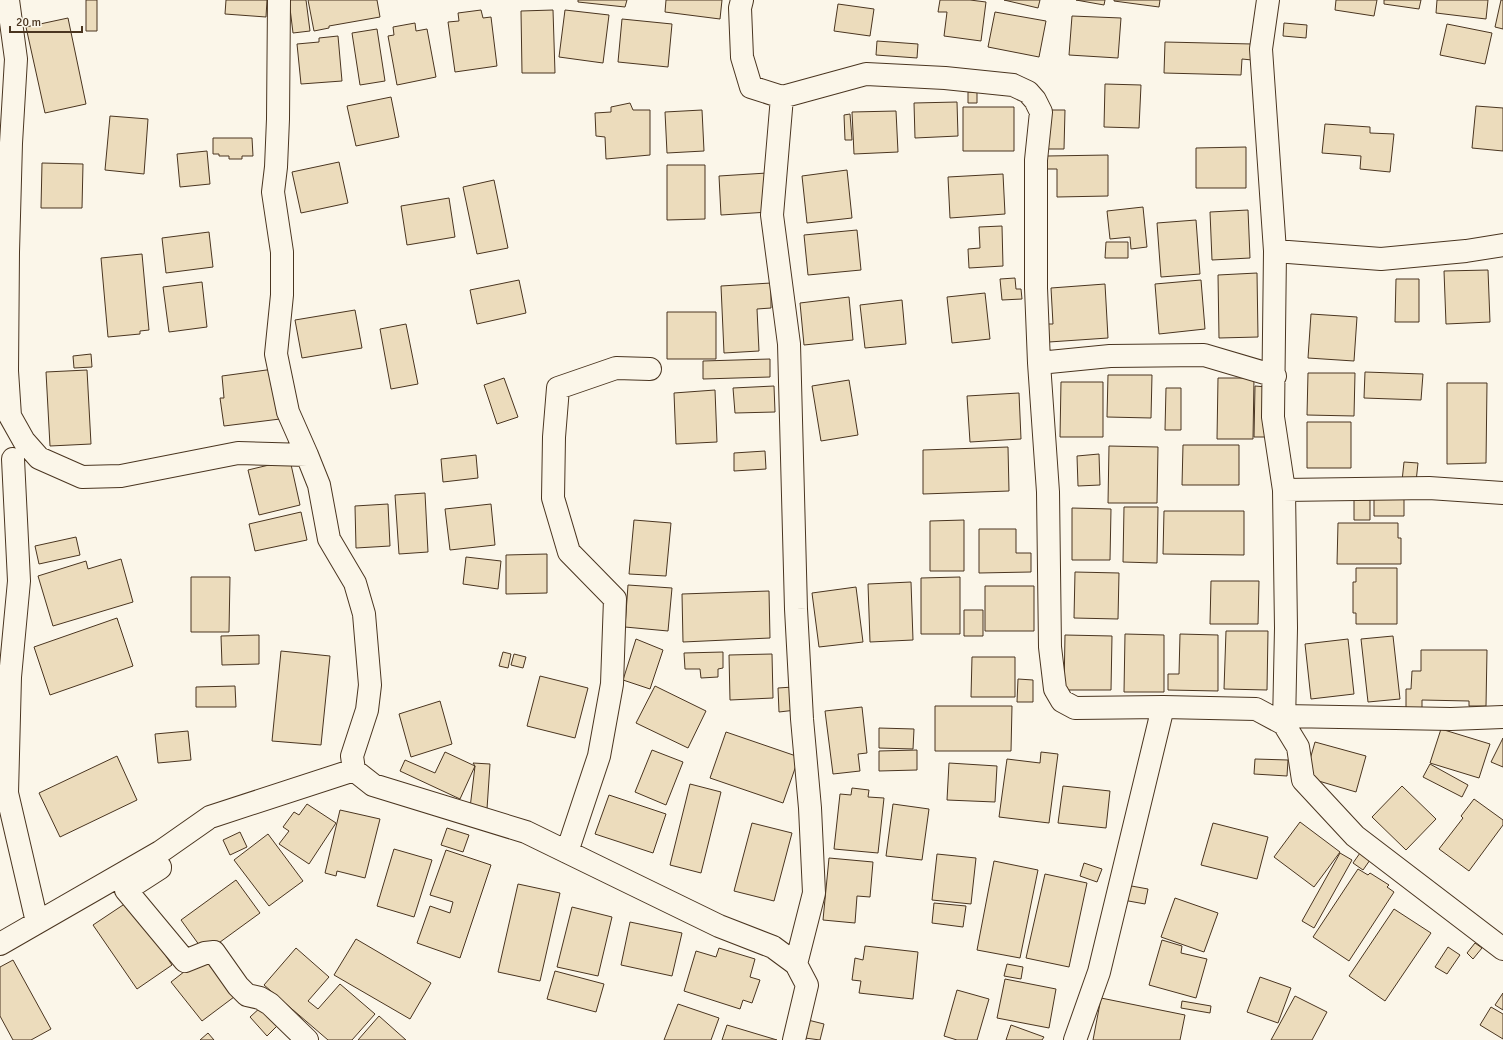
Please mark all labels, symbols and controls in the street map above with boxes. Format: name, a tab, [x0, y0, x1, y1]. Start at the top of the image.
scale bar	[10, 8, 82, 34]
text: 20 m	[16, 15, 41, 30]

